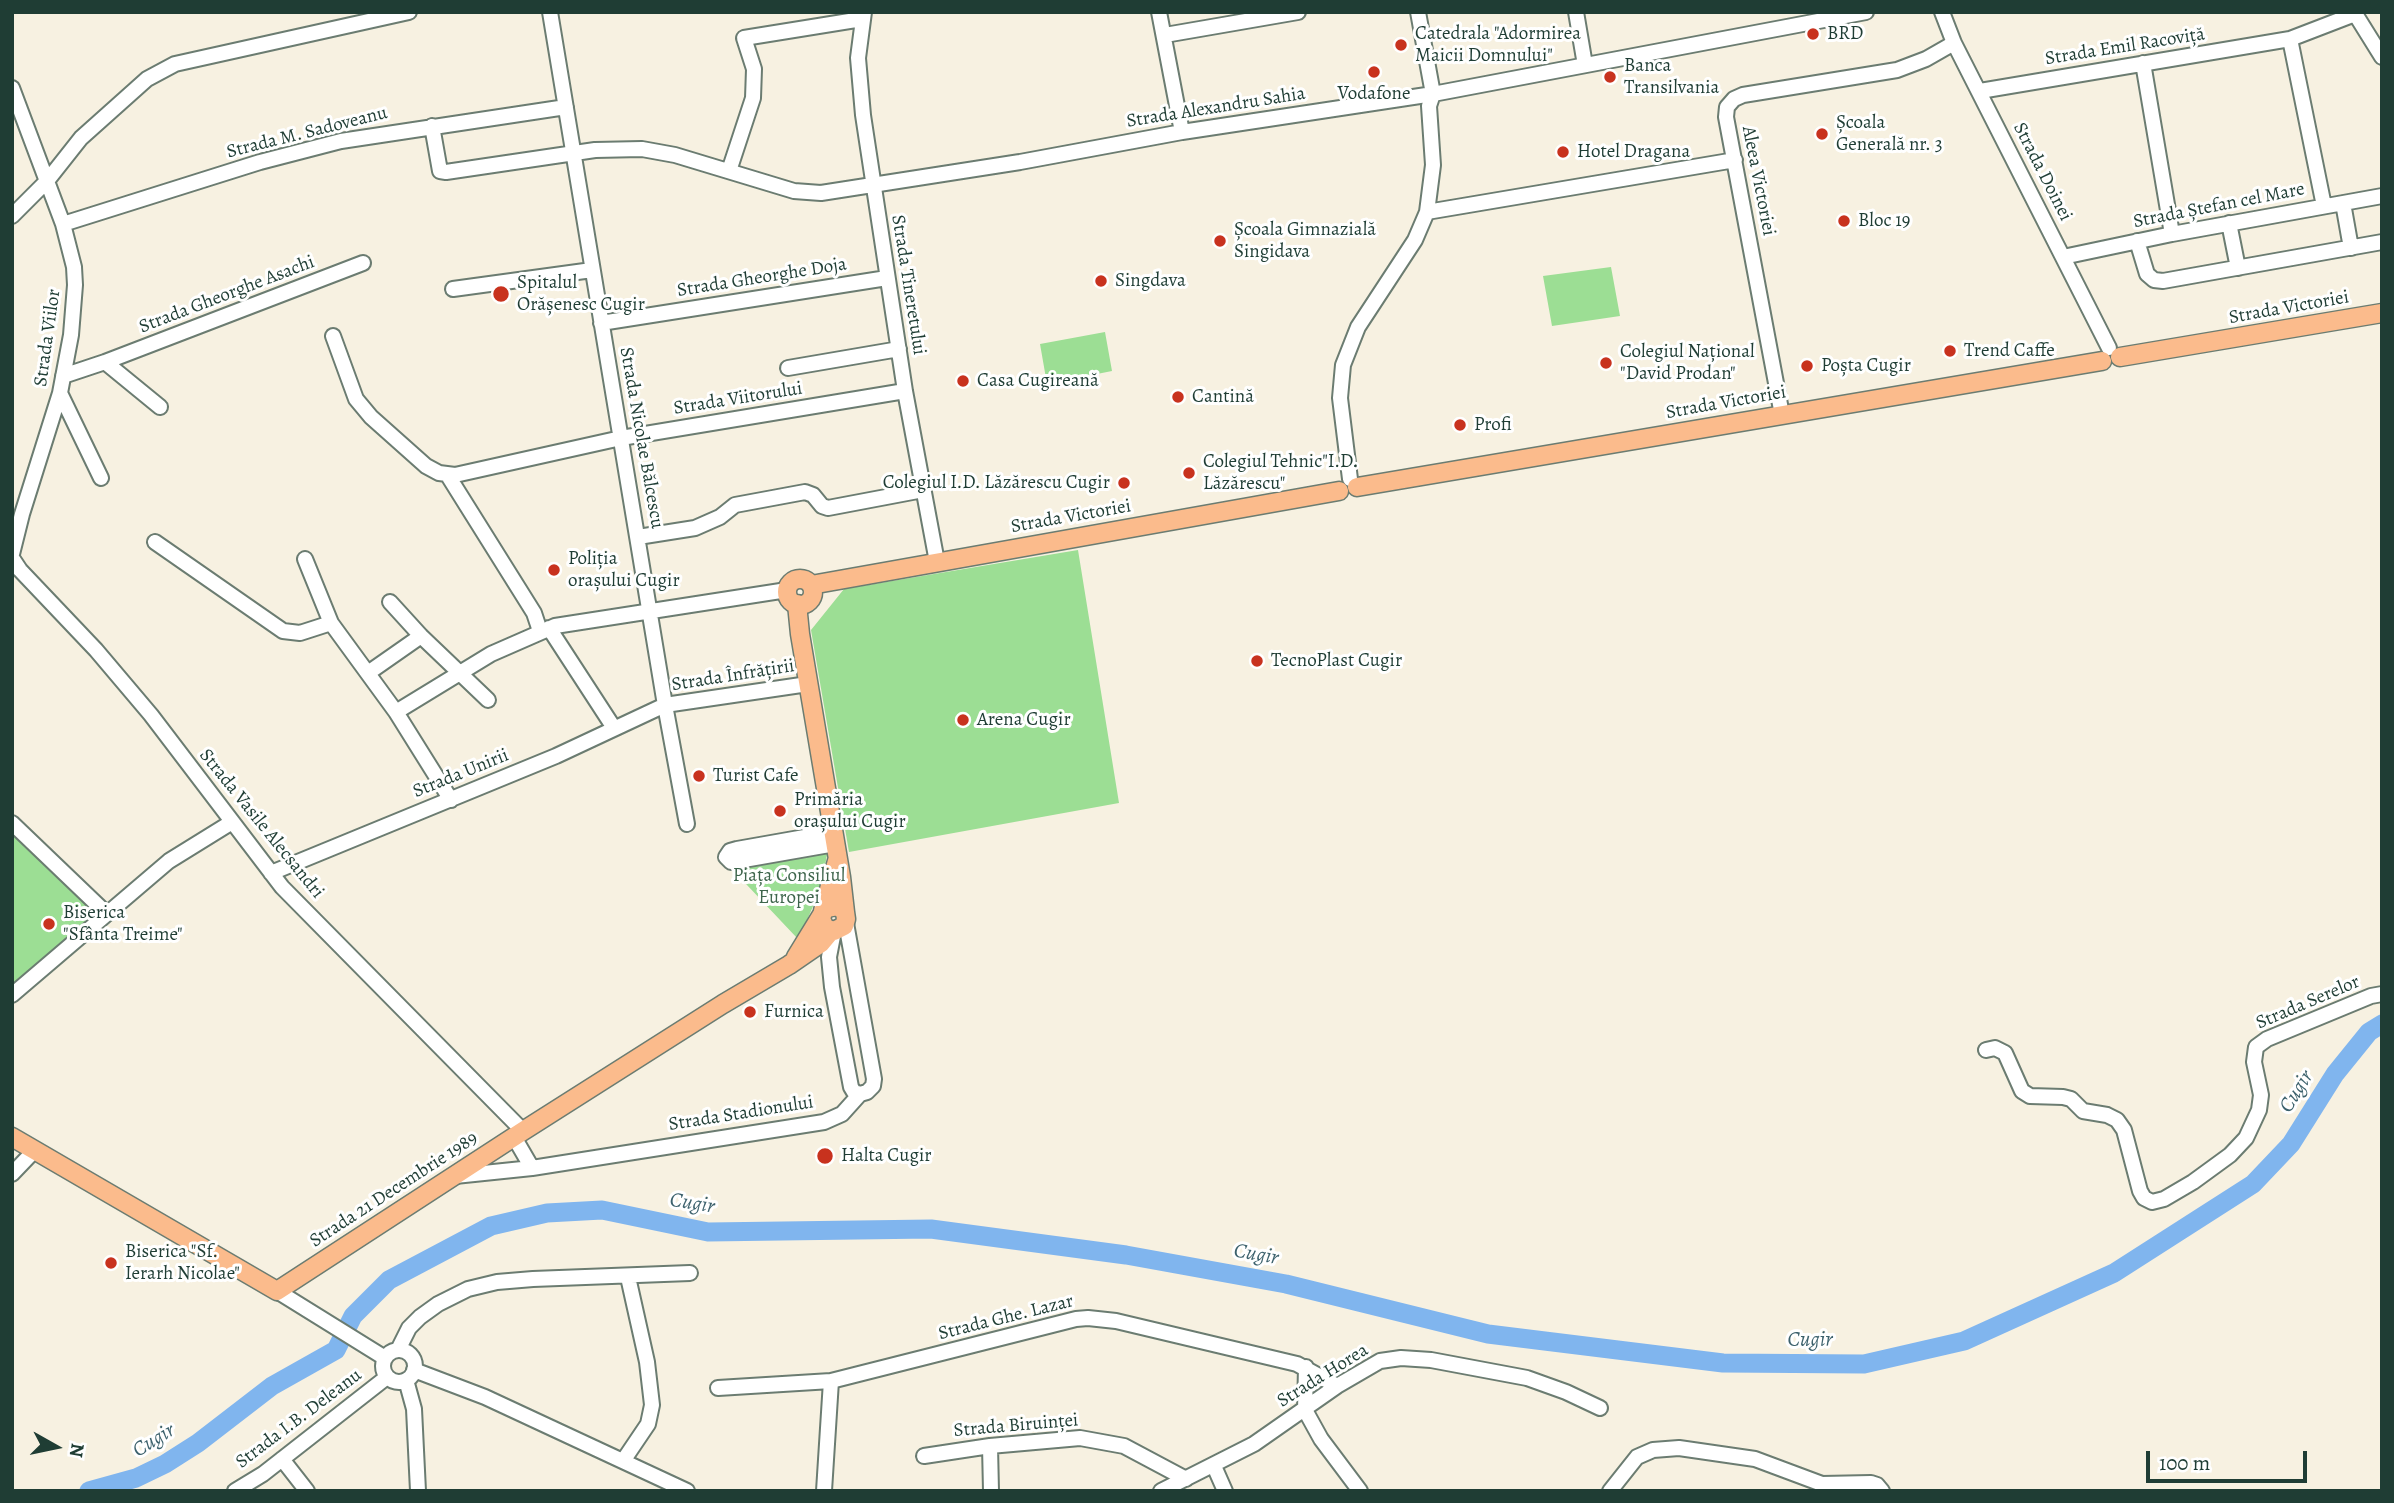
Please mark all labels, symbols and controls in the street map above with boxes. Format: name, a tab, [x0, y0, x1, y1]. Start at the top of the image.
place label: Catedrala "Adormirea Maicii Domnului"	[1415, 23, 1581, 67]
place label: BRD	[1827, 23, 1863, 45]
street label: Strada Emil Racoviță	[2044, 23, 2206, 71]
marker: BRD	[1805, 26, 1821, 42]
marker: Catedrala "Adormirea Maicii Domnului"	[1393, 37, 1409, 53]
place label: Banca Transilvania	[1624, 55, 1719, 99]
marker: Vodafone	[1366, 64, 1382, 80]
marker: Banca Transilvania	[1602, 69, 1618, 85]
street label: Strada Alexandru Sahia	[1125, 83, 1307, 133]
place label: Vodafone	[1338, 83, 1410, 105]
street label: Strada M. Sadoveanu	[224, 102, 390, 164]
place label: Școala Generală nr. 3	[1836, 112, 1943, 156]
street label: Strada Doinei	[2007, 119, 2077, 225]
street label: Aleea Victoriei	[1736, 124, 1780, 238]
marker: Școala Generală nr. 3	[1814, 126, 1830, 142]
place label: Hotel Dragana	[1577, 141, 1690, 163]
marker: Hotel Dragana	[1555, 144, 1571, 160]
street label: Strada Ștefan cel Mare	[2131, 178, 2307, 234]
place label: Bloc 19	[1858, 210, 1910, 232]
street label: Strada Tineretului	[886, 213, 930, 357]
marker: Bloc 19	[1836, 213, 1852, 229]
place label: Școala Gimnazială Singidava	[1234, 219, 1376, 263]
marker: Școala Gimnazială Singidava	[1212, 233, 1228, 249]
street label: Strada Gheorghe Asachi	[136, 251, 318, 339]
street label: Strada Gheorghe Doja	[676, 253, 848, 303]
place label: Singdava	[1115, 270, 1186, 292]
place label: Spitalul Orășenesc Cugir	[517, 272, 645, 316]
marker: Singdava	[1093, 273, 1109, 289]
marker: Spitalul Orășenesc Cugir	[491, 284, 511, 304]
street label: Strada Victoriei	[2227, 286, 2351, 330]
street label: Strada Viilor	[30, 288, 66, 388]
place label: Trend Caffe	[1964, 340, 2055, 362]
place label: Colegiul Național "David Prodan"	[1620, 341, 1755, 385]
marker: Trend Caffe	[1942, 343, 1958, 359]
street label: Strada Nicolae Bălcescu	[614, 345, 668, 531]
marker: Colegiul Național "David Prodan"	[1598, 355, 1614, 371]
place label: Poșta Cugir	[1821, 355, 1911, 377]
marker: Poșta Cugir	[1799, 358, 1815, 374]
place label: Casa Cugireană	[977, 370, 1099, 392]
marker: Casa Cugireană	[955, 373, 971, 389]
street label: Strada Viitorului	[672, 378, 804, 420]
street label: Strada Victoriei	[1664, 381, 1788, 425]
place label: Cantină	[1192, 386, 1254, 408]
marker: Cantină	[1170, 389, 1186, 405]
place label: Profi	[1474, 414, 1512, 436]
marker: Profi	[1452, 417, 1468, 433]
place label: Colegiul Tehnic"I.D. Lăzărescu"	[1203, 451, 1358, 495]
marker: Colegiul Tehnic"I.D. Lăzărescu"	[1181, 465, 1197, 481]
place label: Colegiul I.D. Lăzărescu Cugir	[883, 472, 1110, 494]
marker: Colegiul I.D. Lăzărescu Cugir	[1116, 475, 1132, 491]
street label: Strada Victoriei	[1009, 495, 1133, 539]
place label: Poliția orașului Cugir	[568, 548, 680, 592]
marker: Poliția orașului Cugir	[546, 562, 562, 578]
place label: TecnoPlast Cugir	[1271, 650, 1402, 672]
marker: TecnoPlast Cugir	[1249, 653, 1265, 669]
street label: Strada Înfrățirii	[670, 655, 796, 697]
place label: Arena Cugir	[977, 709, 1071, 731]
marker: Arena Cugir	[955, 712, 971, 728]
street label: Strada Unirii	[410, 744, 512, 804]
street label: Strada Vasile Alecsandri	[194, 745, 328, 903]
place label: Turist Cafe	[713, 765, 799, 787]
marker: Turist Cafe	[691, 768, 707, 784]
place label: Primăria orașului Cugir	[794, 789, 906, 833]
marker: Primăria orașului Cugir	[772, 803, 788, 819]
park label: Piața Consiliul Europei	[733, 865, 845, 909]
place label: Biserica "Sfânta Treime"	[63, 902, 183, 946]
marker: Biserica "Sfânta Treime"	[41, 916, 57, 932]
street label: Strada Serelor	[2253, 971, 2363, 1035]
place label: Furnica	[764, 1001, 824, 1023]
marker: Furnica	[742, 1004, 758, 1020]
water label: Cugir	[2274, 1066, 2320, 1118]
street label: Strada Stadionului	[667, 1091, 815, 1137]
street label: Strada 21 Decembrie 1989	[306, 1127, 482, 1253]
place label: Halta Cugir	[841, 1145, 932, 1167]
marker: Halta Cugir	[815, 1146, 835, 1166]
water label: Cugir	[668, 1188, 716, 1220]
water label: Cugir	[1232, 1239, 1280, 1271]
place label: Biserica "Sf. Ierarh Nicolae"	[125, 1241, 240, 1285]
marker: Biserica "Sf. Ierarh Nicolae"	[103, 1255, 119, 1271]
street label: Strada Ghe. Lazar	[936, 1290, 1076, 1346]
water label: Cugir	[1787, 1328, 1833, 1354]
street label: Strada Horea	[1273, 1339, 1373, 1413]
street label: Strada I.B. Deleanu	[231, 1364, 367, 1474]
street label: Strada Biruinței	[953, 1409, 1079, 1443]
north arrow	[21, 1412, 91, 1482]
water label: Cugir	[128, 1418, 180, 1464]
scale bar	[2149, 1436, 2310, 1480]
text: N	[63, 1441, 91, 1459]
text: 100 m	[2159, 1449, 2210, 1477]

